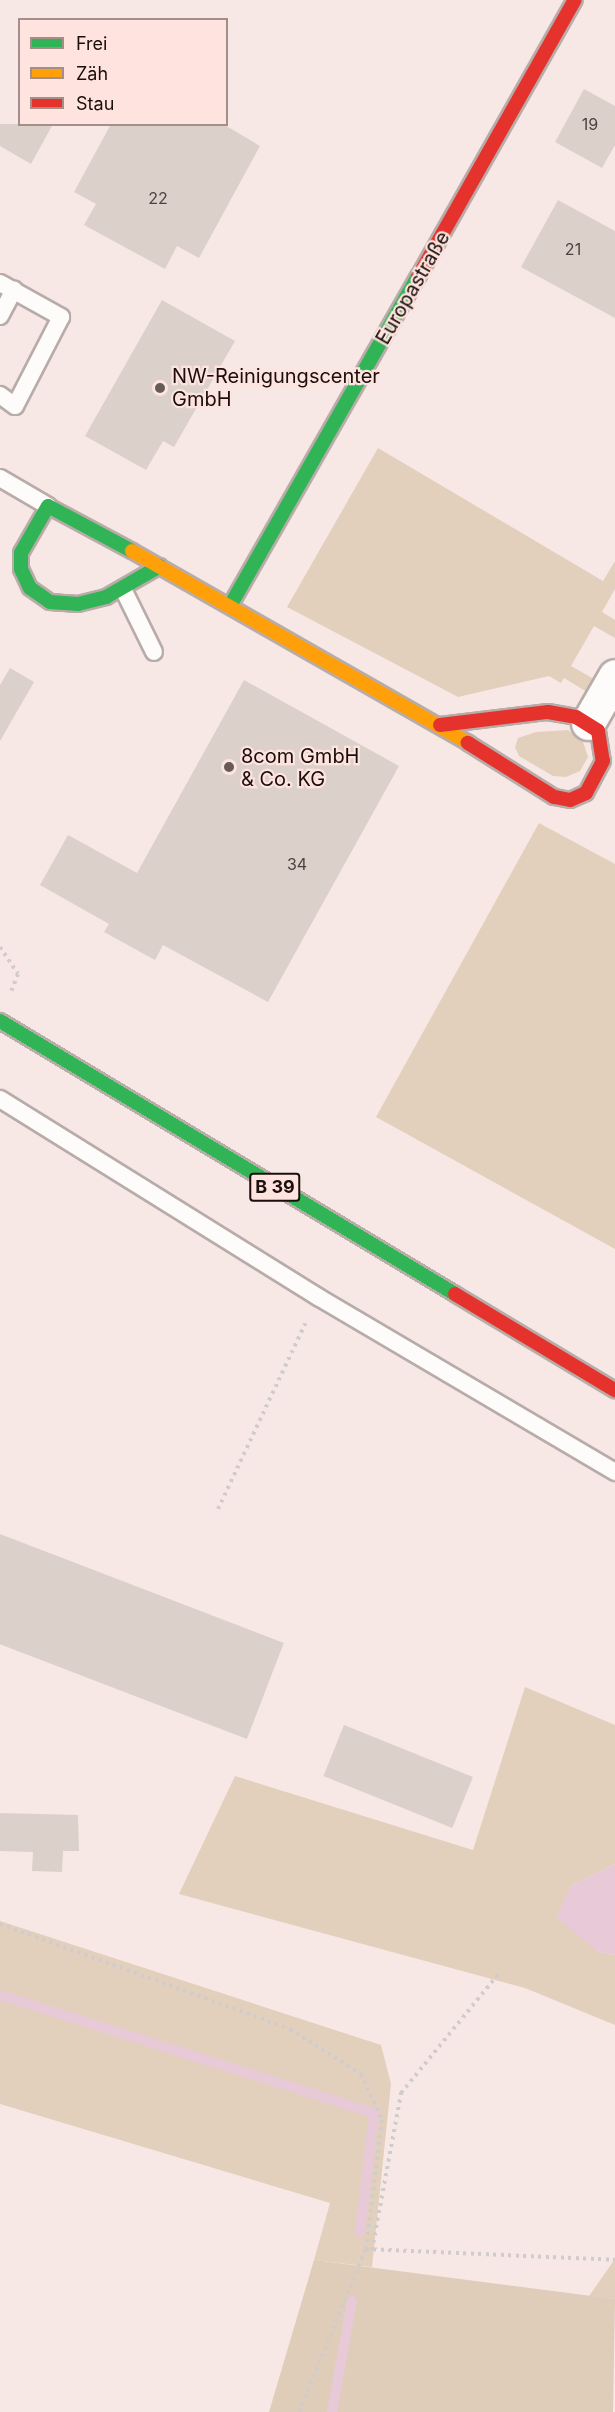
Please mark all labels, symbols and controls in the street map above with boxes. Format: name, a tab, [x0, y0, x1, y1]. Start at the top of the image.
legend	[18, 18, 228, 126]
text: Frei	[76, 33, 107, 54]
text: Zäh	[76, 63, 108, 84]
text: Stau	[76, 93, 114, 114]
house number: 19	[582, 114, 598, 134]
house number: 22	[148, 188, 168, 208]
street label: Europastraße	[371, 227, 455, 349]
house number: 21	[565, 239, 581, 259]
place label: NW-Reinigungscenter GmbH	[172, 365, 380, 412]
marker: NW-Reinigungscenter GmbH	[153, 381, 167, 395]
place label: 8com GmbH & Co. KG	[241, 744, 359, 791]
marker: 8com GmbH & Co. KG	[222, 760, 236, 774]
house number: 34	[287, 854, 307, 874]
road number: B 39	[248, 1172, 302, 1202]

